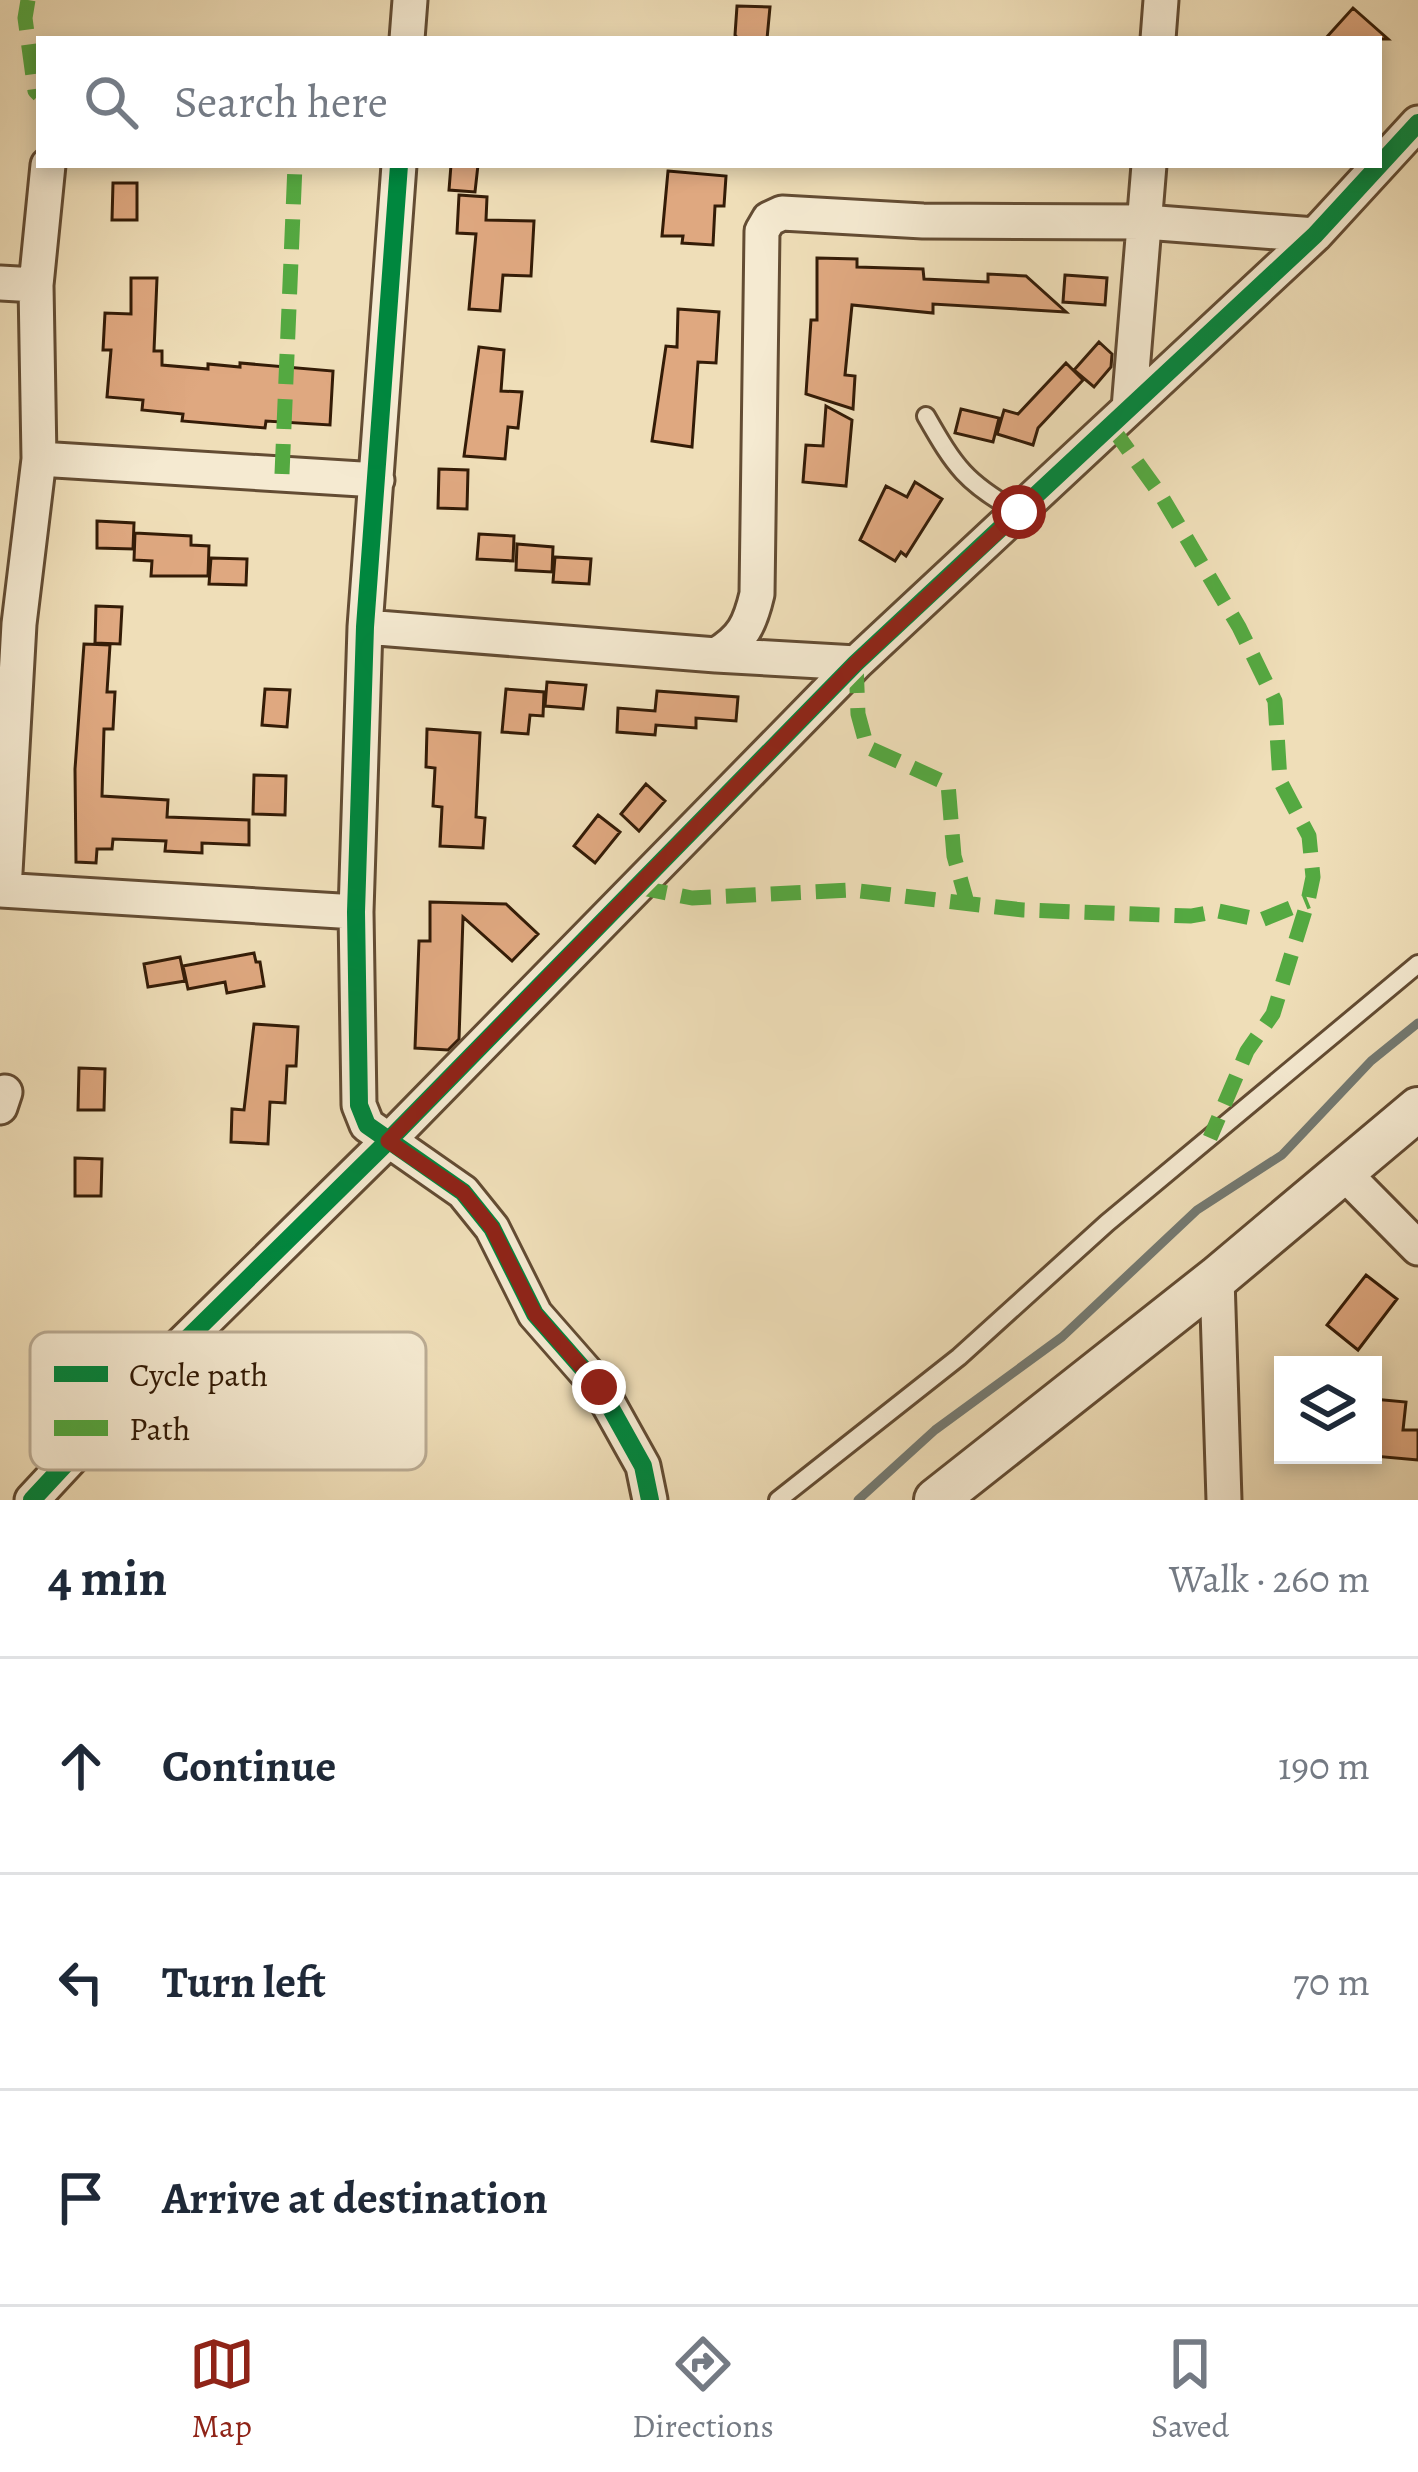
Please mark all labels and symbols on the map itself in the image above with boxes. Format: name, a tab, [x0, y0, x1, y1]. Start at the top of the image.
route start	[992, 485, 1046, 539]
legend	[30, 1332, 426, 1470]
text: Cycle path	[129, 1352, 268, 1397]
route end	[572, 1360, 626, 1414]
text: Path	[129, 1406, 190, 1451]

